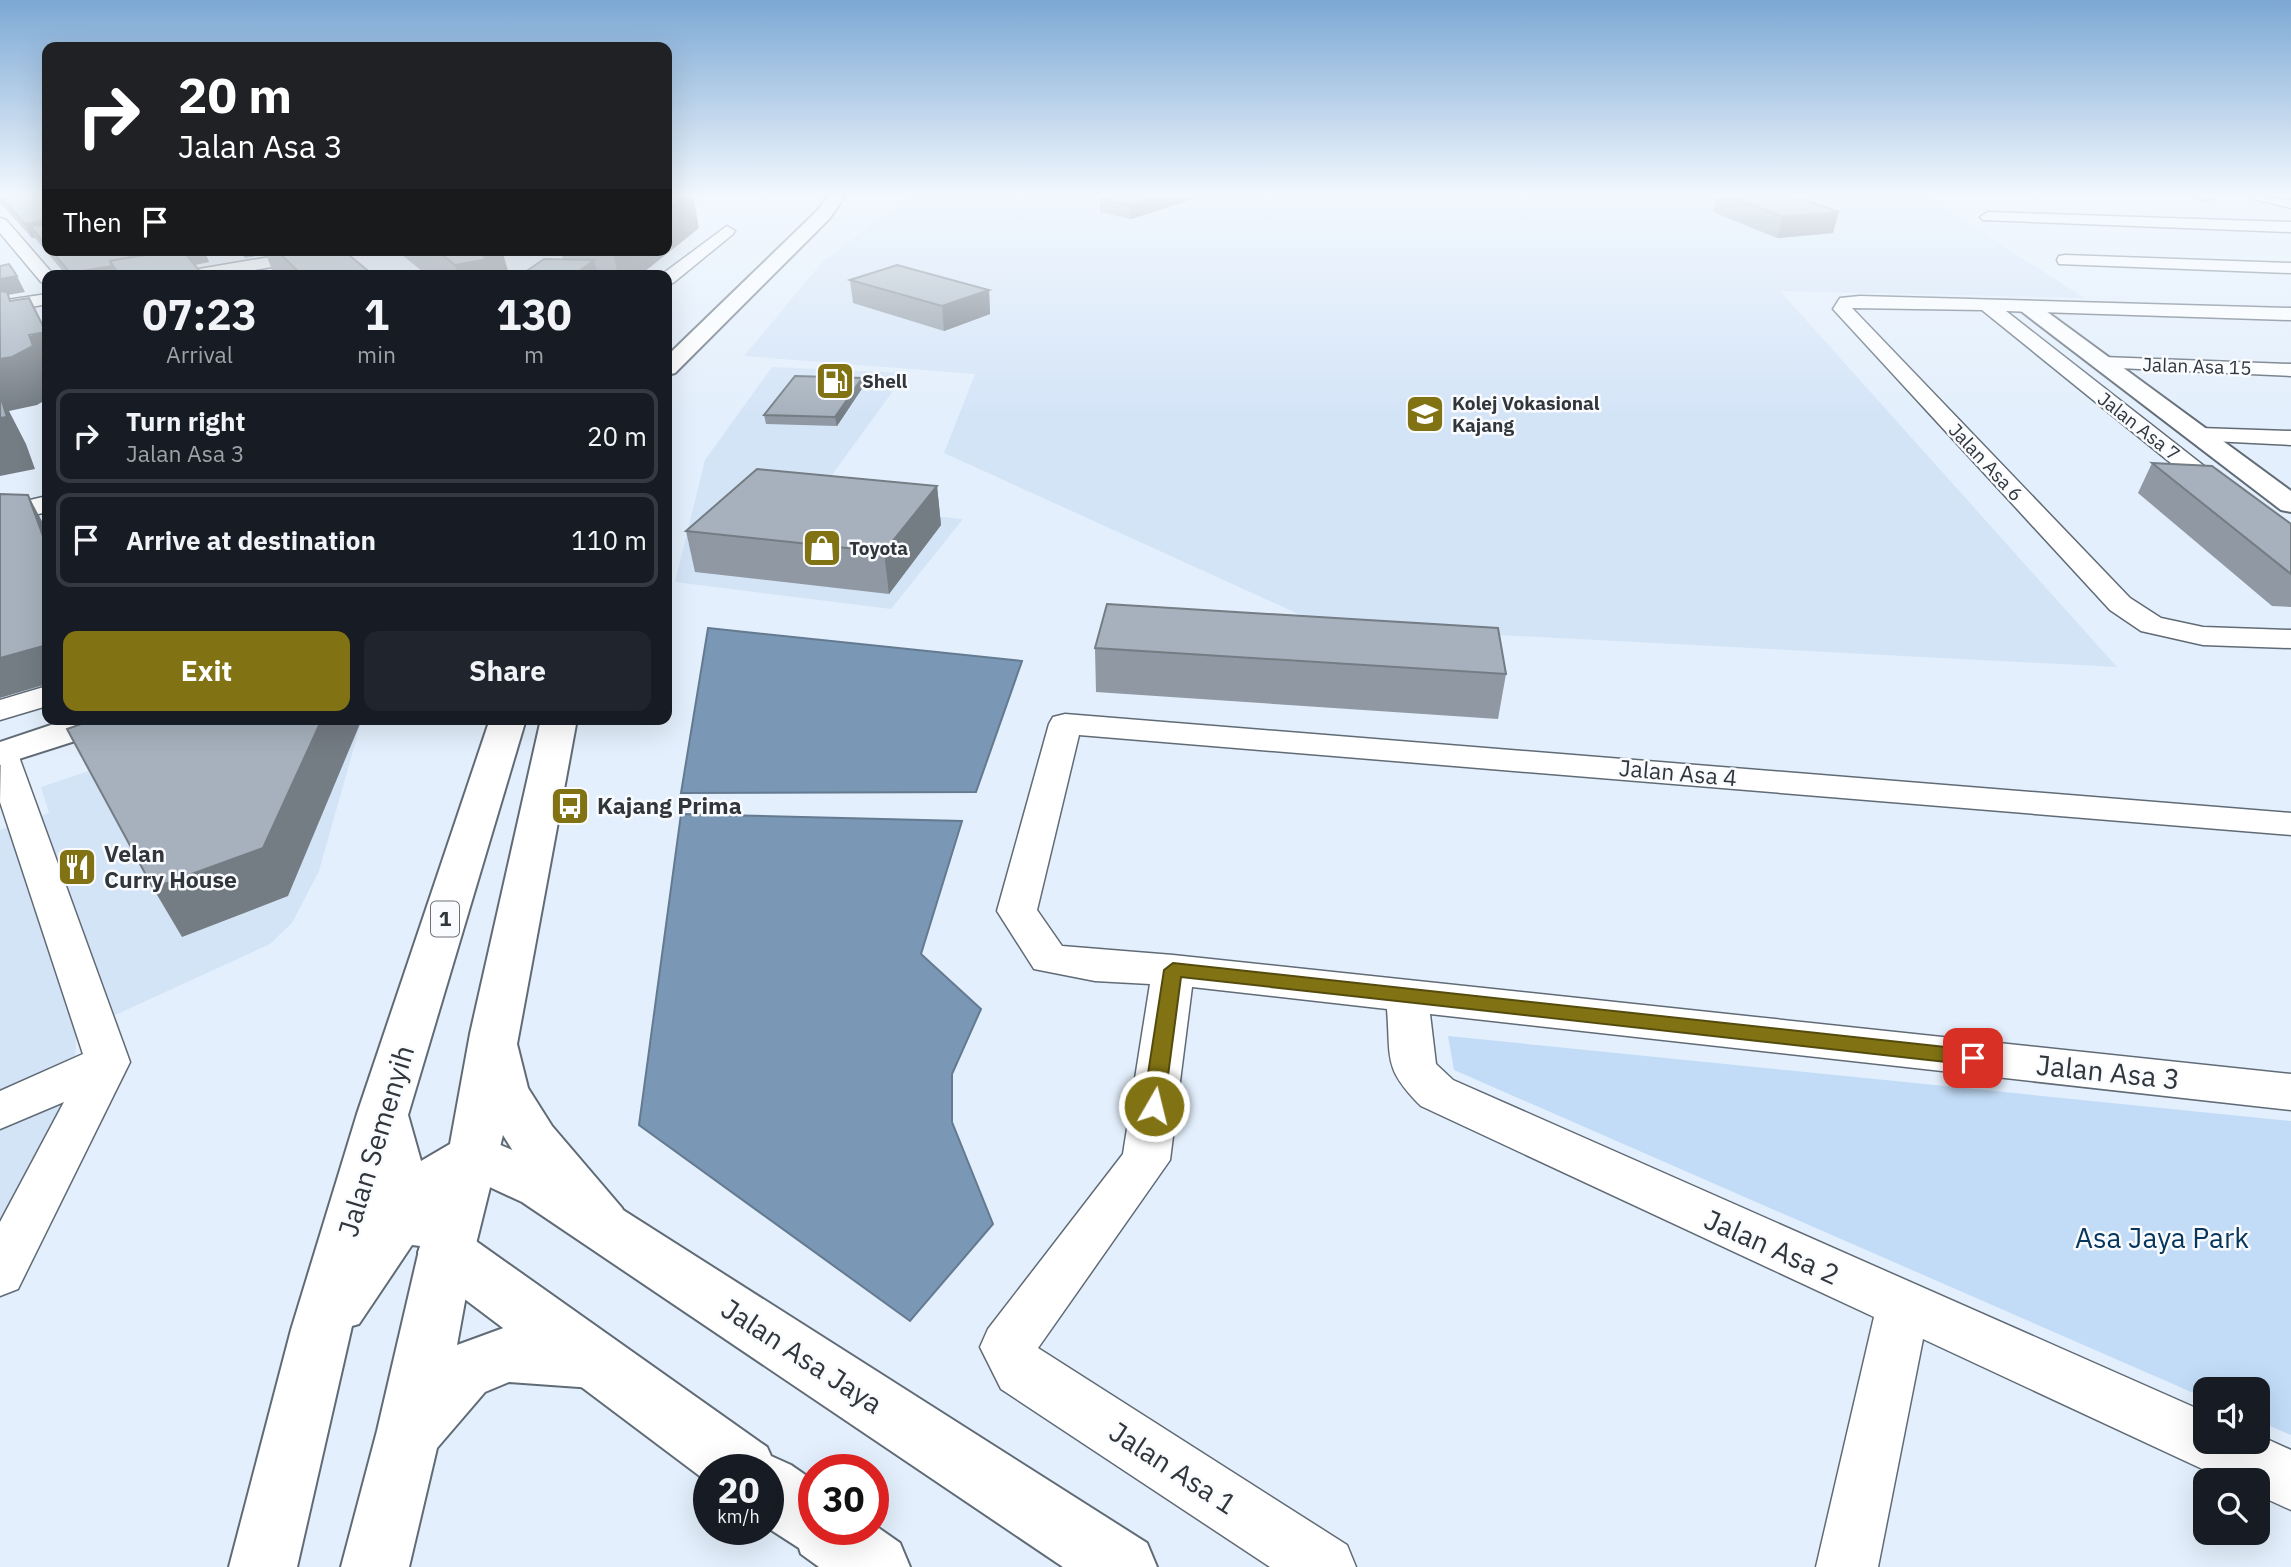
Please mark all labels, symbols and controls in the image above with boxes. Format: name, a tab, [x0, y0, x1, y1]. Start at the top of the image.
text: 20 m	[178, 63, 292, 126]
icon: right	[63, 70, 154, 161]
text: Jalan Asa 3	[178, 125, 343, 167]
icon: arrive	[136, 203, 174, 241]
text: Then	[63, 205, 122, 239]
text: 07:23	[142, 287, 257, 342]
text: 1	[364, 287, 389, 342]
text: 130	[496, 287, 572, 342]
text: Arrival	[166, 339, 233, 369]
text: min	[357, 339, 396, 369]
text: m	[524, 339, 544, 369]
street label: Jalan Asa 15	[2142, 352, 2252, 380]
fuel station icon: Shell	[814, 360, 856, 402]
place label: Shell	[862, 369, 907, 393]
street label: Jalan Asa 7	[2093, 386, 2185, 466]
place label: Kolej Vokasional Kajang	[1452, 391, 1600, 437]
school or university icon: Kolej Vokasional Kajang	[1404, 393, 1446, 435]
text: Turn right	[126, 404, 245, 438]
icon: right	[67, 417, 105, 455]
street label: Jalan Asa 6	[1944, 418, 2028, 506]
text: 20 m	[587, 419, 647, 453]
text: Jalan Asa 3	[126, 438, 245, 468]
icon: arrive	[67, 521, 105, 559]
text: Arrive at destination	[126, 523, 376, 557]
text: 110 m	[571, 523, 647, 557]
shop icon: Toyota	[801, 527, 843, 569]
place label: Toyota	[849, 536, 908, 560]
button: Exit	[63, 631, 350, 711]
button: Share	[364, 631, 651, 711]
street label: Jalan Asa 4	[1618, 752, 1738, 792]
bus stop icon: Kajang Prima	[549, 785, 591, 827]
place label: Kajang Prima	[597, 790, 742, 820]
place label: Velan Curry House	[104, 838, 237, 894]
restaurant icon: Velan Curry House	[56, 846, 98, 888]
road number: 1	[431, 902, 459, 936]
pin	[1943, 1028, 2003, 1088]
icon: arrive	[1954, 1039, 1992, 1077]
street label: Jalan Semenyih	[329, 1041, 422, 1241]
street label: Jalan Asa 3	[2034, 1046, 2182, 1097]
position arrow	[1117, 1069, 1191, 1143]
street label: Jalan Asa 2	[1699, 1200, 1846, 1293]
park label: Asa Jaya Park	[2075, 1219, 2249, 1256]
street label: Jalan Asa Jaya	[715, 1290, 890, 1422]
map controls	[2193, 1377, 2270, 1545]
button: sound	[2193, 1377, 2270, 1454]
street label: Jalan Asa 1	[1103, 1413, 1244, 1522]
speed limit sign: 30	[798, 1454, 889, 1545]
text: 20	[717, 1467, 760, 1513]
button: search	[2193, 1468, 2270, 1545]
text: km/h	[717, 1505, 760, 1528]

